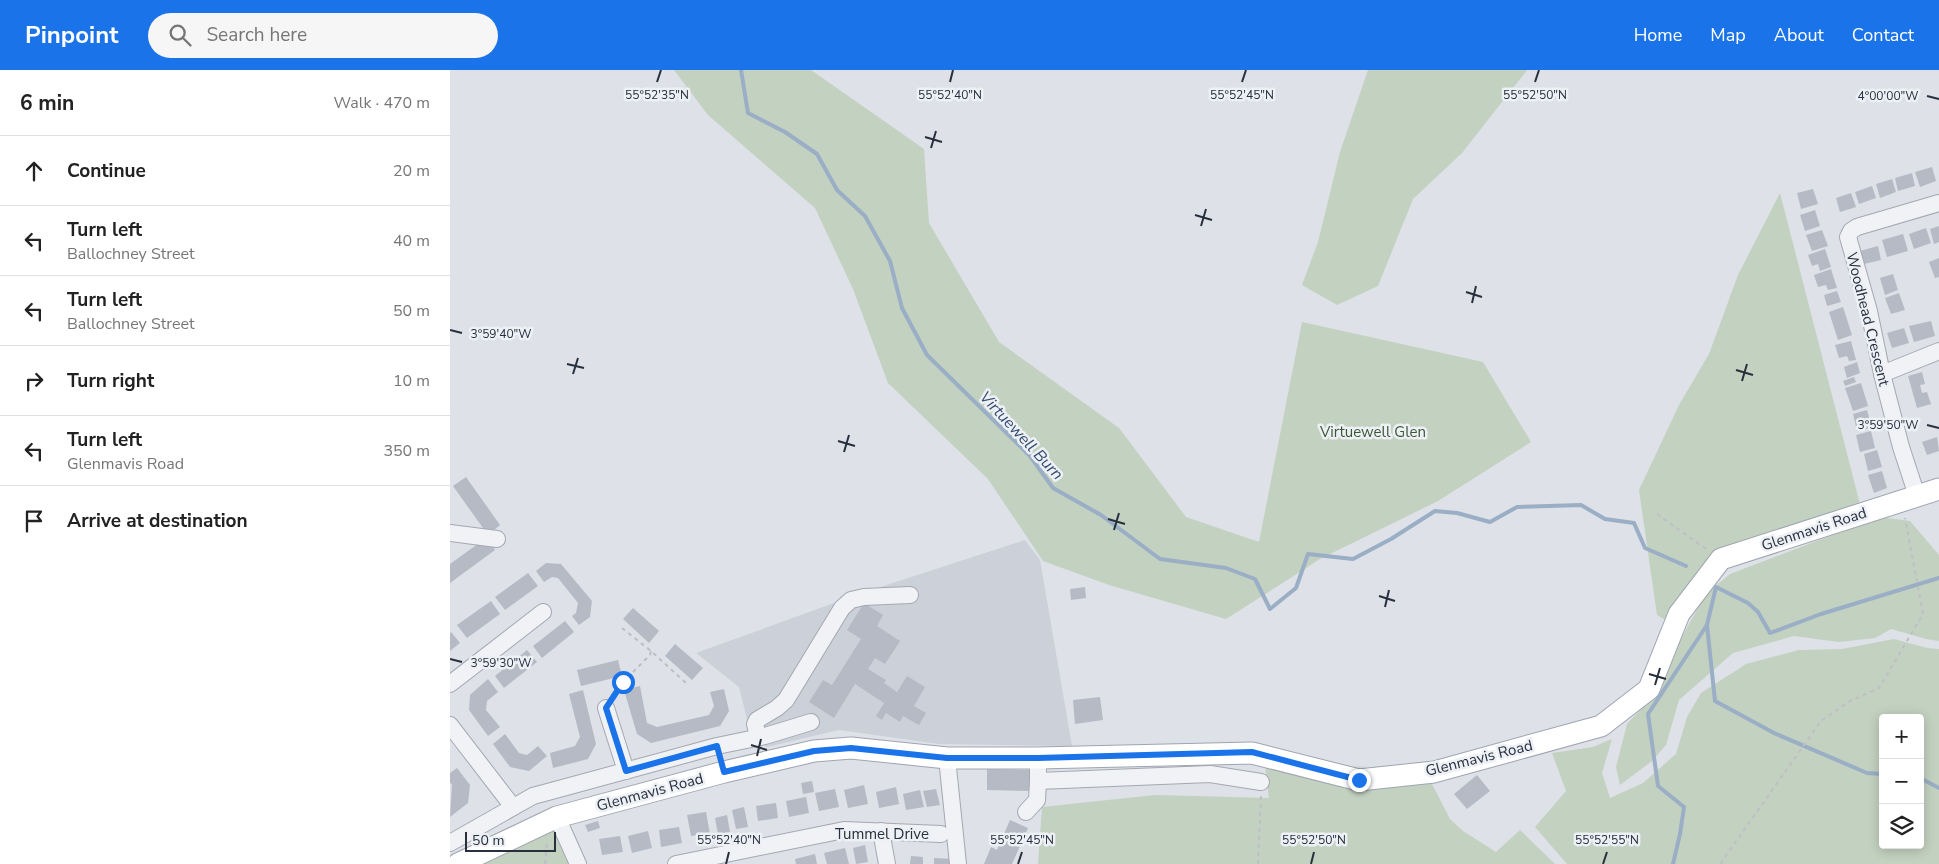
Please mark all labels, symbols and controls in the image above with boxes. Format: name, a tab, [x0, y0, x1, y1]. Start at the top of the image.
search box	[148, 13, 498, 58]
text: Pinpoint	[25, 19, 118, 51]
icon: search	[166, 21, 194, 49]
text: Search here	[206, 22, 307, 48]
text: Home	[1634, 23, 1682, 47]
text: Map	[1710, 23, 1746, 47]
text: About	[1774, 23, 1824, 47]
text: Contact	[1852, 23, 1914, 47]
text: 55°52'35"N	[625, 87, 689, 103]
text: 55°52'40"N	[918, 87, 982, 103]
text: 55°52'45"N	[1210, 87, 1274, 103]
text: 55°52'50"N	[1503, 87, 1567, 103]
text: 4°00'00"W	[1857, 88, 1919, 104]
text: 6 min	[20, 89, 74, 117]
text: Walk · 470 m	[334, 92, 430, 114]
icon: ahead	[20, 157, 48, 185]
text: Continue	[67, 158, 146, 184]
text: 20 m	[393, 160, 430, 182]
text: Turn left	[67, 217, 142, 243]
icon: left	[20, 227, 48, 255]
text: 40 m	[393, 230, 430, 252]
text: Ballochney Street	[67, 243, 195, 265]
street label: Woodhead Crescent	[1842, 250, 1894, 389]
text: Turn left	[67, 287, 142, 313]
icon: left	[20, 297, 48, 325]
text: 50 m	[393, 300, 430, 322]
text: Ballochney Street	[67, 313, 195, 335]
text: 3°59'40"W	[470, 326, 532, 342]
icon: right	[20, 367, 48, 395]
text: Turn right	[67, 368, 154, 394]
text: 10 m	[393, 370, 430, 392]
water label: Virtuewell Burn	[974, 387, 1068, 485]
text: 3°59'50"W	[1857, 417, 1919, 433]
park label: Virtuewell Glen	[1319, 422, 1426, 442]
text: Turn left	[67, 427, 142, 453]
icon: left	[20, 437, 48, 465]
text: 350 m	[383, 440, 430, 462]
text: Glenmavis Road	[67, 453, 184, 475]
street label: Glenmavis Road	[1759, 503, 1869, 555]
icon: arrive	[20, 507, 48, 535]
text: Arrive at destination	[67, 508, 248, 534]
text: 3°59'30"W	[470, 655, 532, 671]
route start	[612, 671, 635, 694]
map controls	[1879, 714, 1924, 849]
button: +	[1879, 714, 1924, 759]
street label: Glenmavis Road	[1423, 735, 1535, 781]
button: −	[1879, 759, 1924, 804]
street label: Glenmavis Road	[594, 768, 706, 816]
route end	[1348, 769, 1371, 792]
button: layers	[1879, 804, 1924, 849]
street label: Tummel Drive	[835, 824, 929, 844]
scale bar	[465, 829, 556, 852]
text: 50 m	[472, 831, 504, 850]
text: 55°52'40"N	[697, 832, 761, 848]
text: 55°52'45"N	[990, 832, 1054, 848]
text: 55°52'50"N	[1282, 832, 1346, 848]
text: 55°52'55"N	[1575, 832, 1639, 848]

